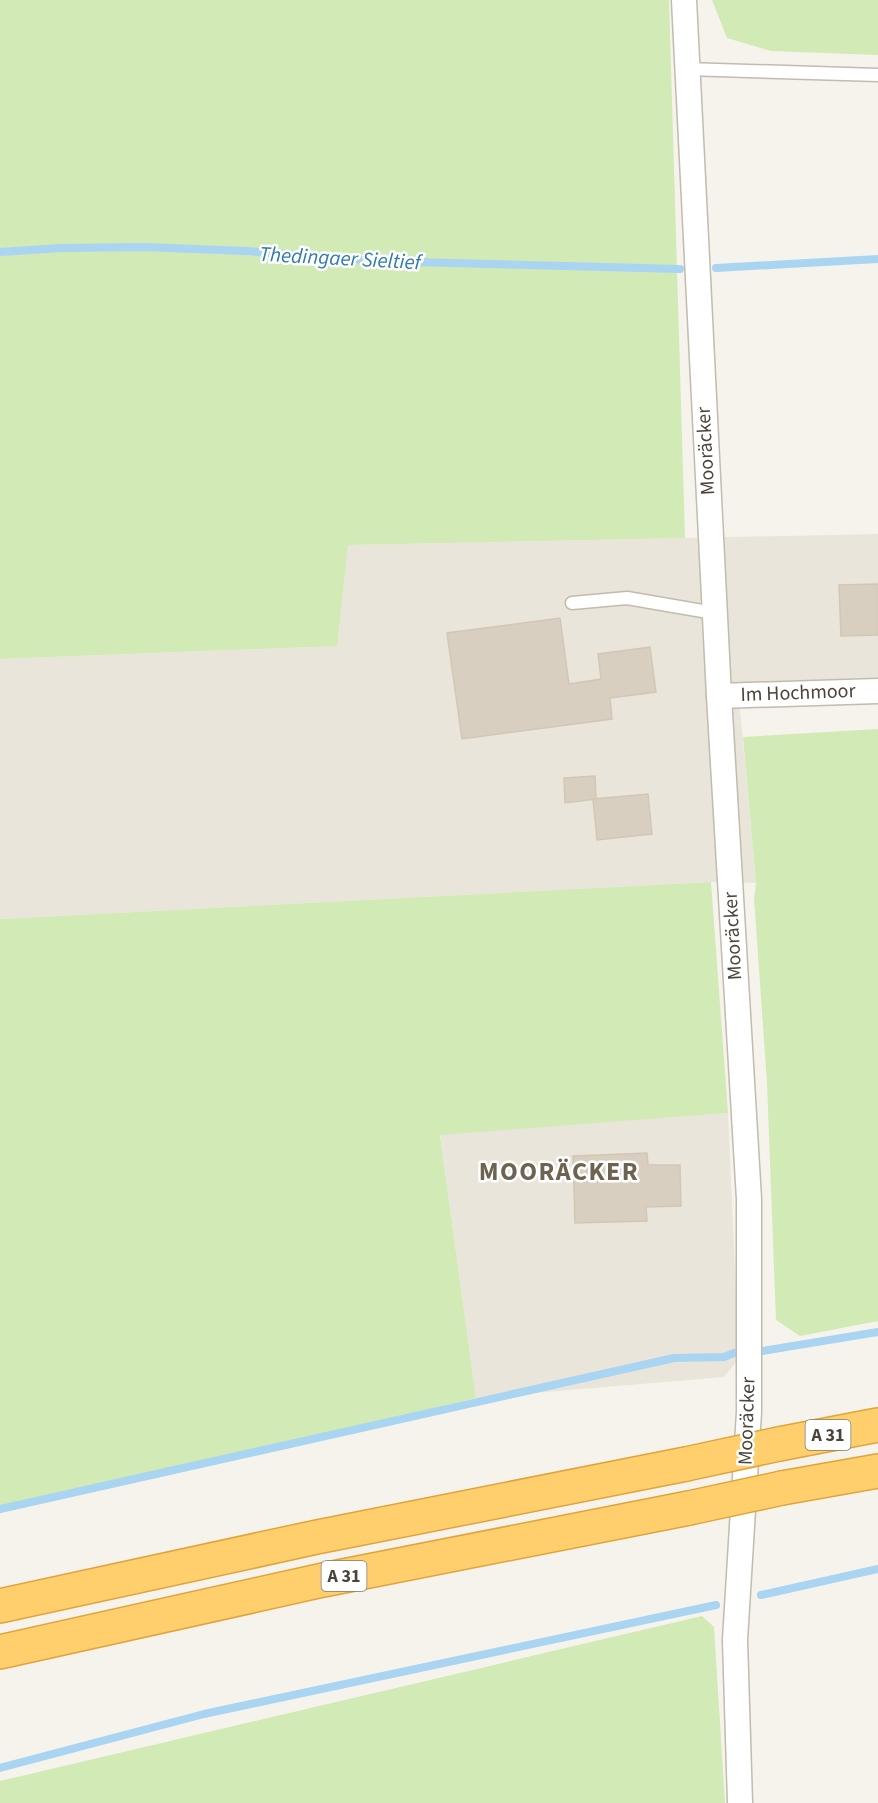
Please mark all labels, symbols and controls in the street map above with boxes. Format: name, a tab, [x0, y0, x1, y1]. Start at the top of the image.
water label: Thedingaer Sieltief	[259, 239, 425, 277]
street label: Mooräcker	[690, 406, 722, 496]
street label: Im Hochmoor	[740, 677, 856, 709]
street label: Mooräcker	[717, 891, 749, 981]
district label: MOORÄCKER	[479, 1153, 639, 1190]
street label: Mooräcker	[731, 1376, 763, 1466]
road number: A 31	[806, 1420, 850, 1450]
road number: A 31	[322, 1561, 366, 1591]

